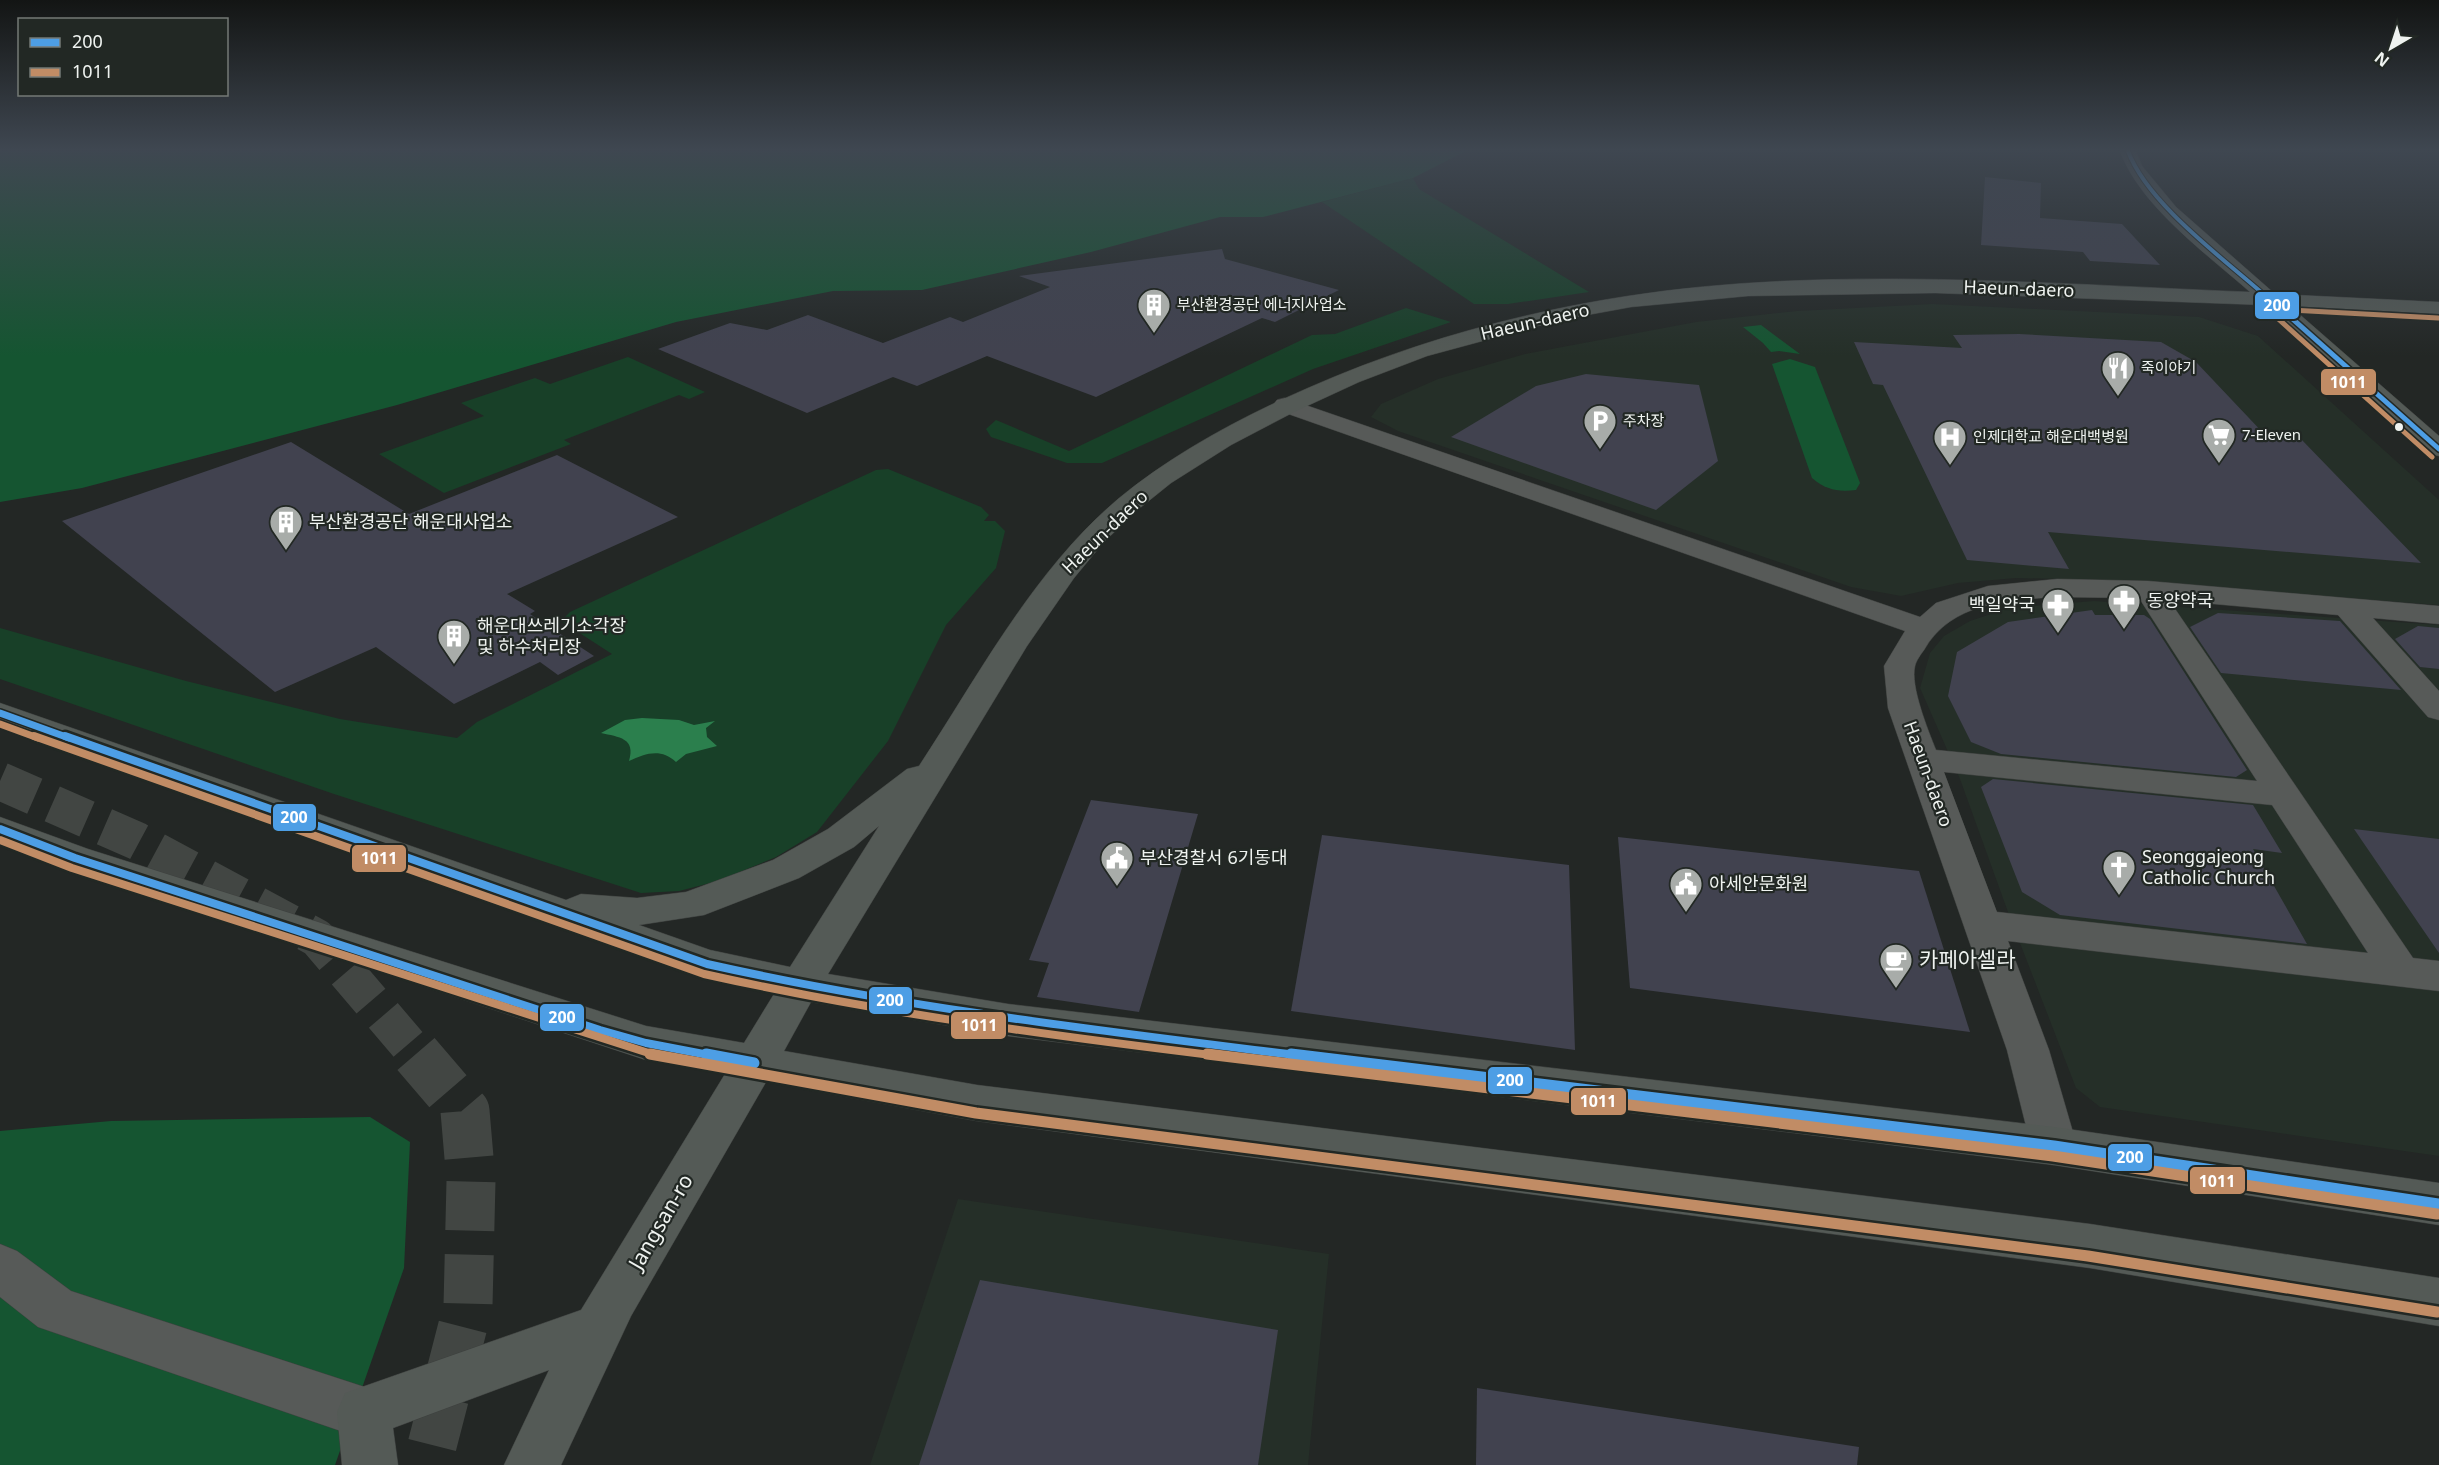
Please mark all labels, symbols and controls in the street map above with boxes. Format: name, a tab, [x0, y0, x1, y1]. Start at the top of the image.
legend	[18, 18, 228, 96]
north arrow	[2361, 18, 2421, 78]
text: 200	[72, 29, 103, 53]
text: N	[2370, 47, 2394, 72]
text: 1011	[72, 59, 113, 83]
street label: Haeun-daero	[1963, 274, 2075, 302]
building icon: 부산환경공단 에너지사업소	[1136, 287, 1172, 334]
line badge: 200	[2254, 291, 2300, 320]
place label: 부산환경공단 에너지사업소	[1177, 294, 1347, 314]
text: 200	[2263, 294, 2291, 316]
street label: Haeun-daero	[1478, 297, 1592, 345]
restaurant icon: 죽이야기	[2100, 350, 2136, 397]
place label: 죽이야기	[2141, 357, 2196, 377]
line badge: 1011	[2320, 368, 2377, 396]
text: 1011	[2330, 371, 2366, 393]
parking icon: 주차장	[1582, 403, 1618, 450]
place label: 주차장	[1623, 410, 1665, 430]
supermarket icon: 7-Eleven	[2201, 417, 2237, 464]
hospital icon: 인제대학교 해운대백병원	[1932, 419, 1968, 466]
unlabelled marker	[2393, 421, 2405, 433]
place label: 7-Eleven	[2242, 424, 2301, 444]
place label: 인제대학교 해운대백병원	[1973, 426, 2129, 446]
street label: Haeun-daero	[1056, 484, 1153, 578]
building icon: 부산환경공단 해운대사업소	[268, 504, 304, 551]
place label: 부산환경공단 해운대사업소	[309, 509, 512, 533]
pharmacy icon: 동양약국	[2106, 583, 2142, 630]
pharmacy icon: 백일약국	[2040, 587, 2076, 634]
place label: 동양약국	[2147, 588, 2213, 612]
place label: 백일약국	[1969, 592, 2035, 616]
place label: 해운대쓰레기소각장 및 하수처리장	[477, 613, 626, 658]
building icon: 해운대쓰레기소각장 및 하수처리장	[436, 618, 472, 665]
street label: Haeun-daero	[1899, 717, 1959, 830]
line badge: 200	[272, 803, 317, 832]
text: 200	[280, 806, 308, 828]
public building icon: 부산경찰서 6기동대	[1099, 840, 1135, 887]
line badge: 1011	[351, 844, 407, 873]
place label: Seonggajeong Catholic Church	[2142, 844, 2275, 889]
place label: 부산경찰서 6기동대	[1140, 845, 1287, 869]
text: 1011	[361, 847, 397, 869]
church icon: Seonggajeong Catholic Church	[2101, 849, 2137, 896]
public building icon: 아세안문화원	[1668, 866, 1704, 913]
place label: 아세안문화원	[1709, 871, 1808, 895]
cafe icon: 카페아셀라	[1878, 942, 1914, 989]
place label: 카페아셀라	[1919, 945, 2016, 973]
line badge: 200	[868, 986, 913, 1015]
text: 200	[876, 989, 904, 1011]
line badge: 200	[539, 1003, 585, 1032]
text: 200	[548, 1006, 576, 1028]
line badge: 1011	[950, 1011, 1007, 1040]
text: 1011	[961, 1014, 997, 1036]
line badge: 200	[1487, 1066, 1533, 1095]
text: 200	[1496, 1069, 1524, 1091]
line badge: 1011	[1570, 1087, 1627, 1116]
text: 1011	[1580, 1090, 1616, 1112]
line badge: 200	[2107, 1143, 2153, 1172]
text: 200	[2116, 1146, 2144, 1168]
line badge: 1011	[2189, 1166, 2246, 1195]
street label: Jangsan-ro	[621, 1169, 699, 1276]
text: 1011	[2199, 1170, 2235, 1192]

